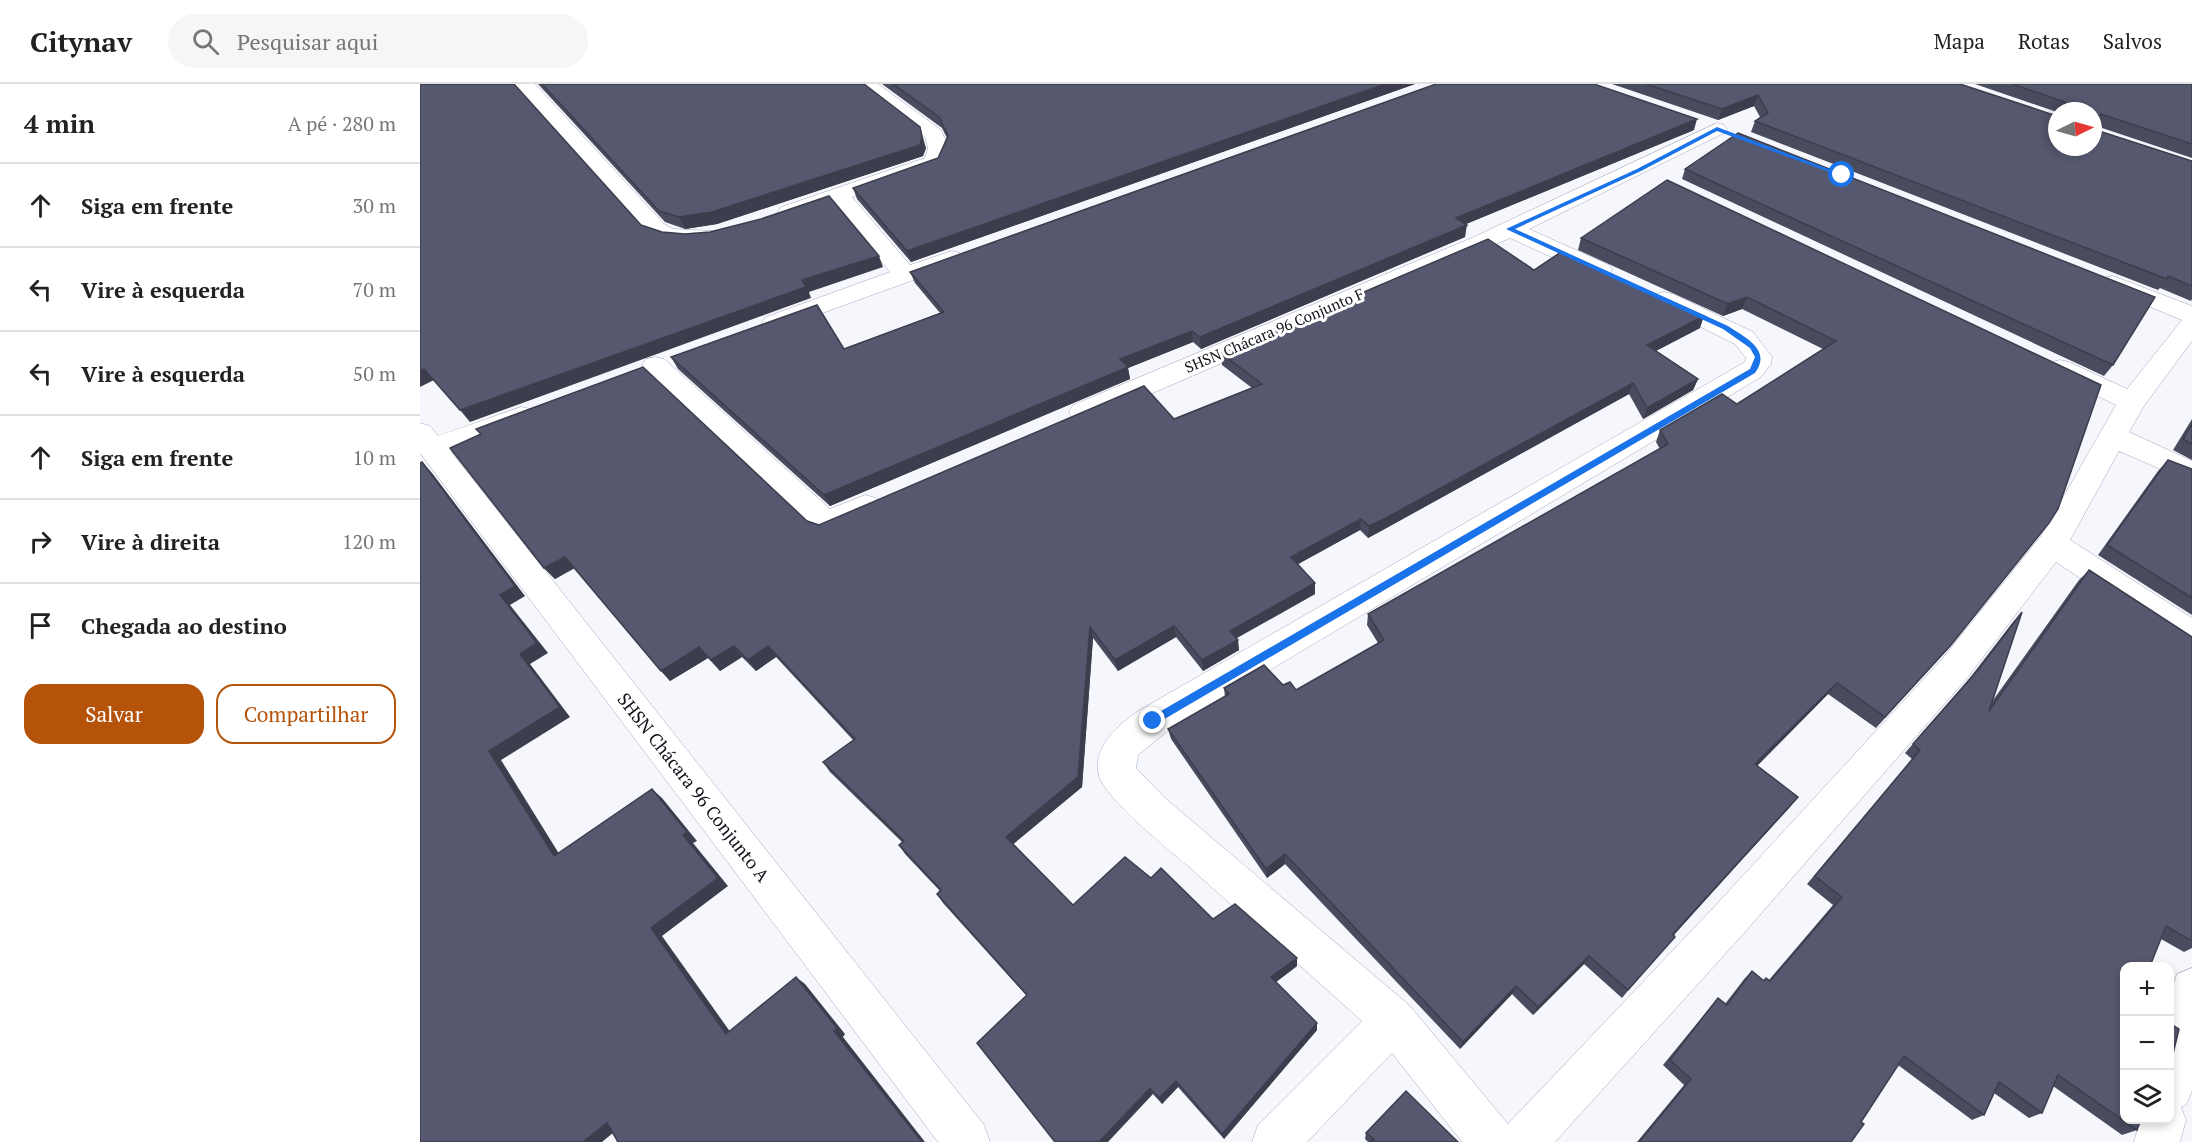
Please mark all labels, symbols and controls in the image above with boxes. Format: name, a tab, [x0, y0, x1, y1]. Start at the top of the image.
search box	[168, 14, 588, 68]
text: Citynav	[30, 23, 132, 60]
icon: search	[189, 25, 222, 58]
text: Pesquisar aqui	[237, 27, 378, 56]
text: Mapa	[1934, 27, 1985, 55]
text: Rotas	[2018, 27, 2070, 55]
text: Salvos	[2103, 27, 2162, 55]
north arrow	[2048, 102, 2102, 156]
text: 4 min	[24, 106, 95, 140]
text: A pé · 280 m	[288, 110, 396, 137]
route start	[1828, 161, 1854, 187]
icon: ahead	[24, 189, 57, 222]
text: Siga em frente	[81, 191, 233, 220]
text: 30 m	[353, 192, 396, 219]
icon: left	[24, 273, 57, 306]
text: Vire à esquerda	[81, 275, 245, 304]
text: 70 m	[353, 276, 396, 303]
street label: SHSN Chácara 96 Conjunto F	[1181, 283, 1367, 377]
icon: left	[24, 357, 57, 390]
text: Vire à esquerda	[81, 359, 245, 388]
text: 50 m	[353, 360, 396, 387]
icon: ahead	[24, 441, 57, 474]
text: Siga em frente	[81, 443, 233, 472]
text: 10 m	[353, 444, 396, 471]
icon: right	[24, 525, 57, 558]
text: Vire à direita	[81, 527, 220, 556]
text: 120 m	[342, 528, 396, 555]
icon: arrive	[24, 609, 57, 642]
text: Chegada ao destino	[81, 611, 287, 640]
button: Salvar	[24, 684, 204, 744]
button: Compartilhar	[216, 684, 396, 744]
street label: SHSN Chácara 96 Conjunto A	[613, 688, 776, 887]
route end	[1139, 707, 1165, 733]
map controls	[2120, 962, 2174, 1124]
button: +	[2120, 962, 2174, 1016]
button: −	[2120, 1016, 2174, 1070]
button: layers	[2120, 1070, 2174, 1124]

